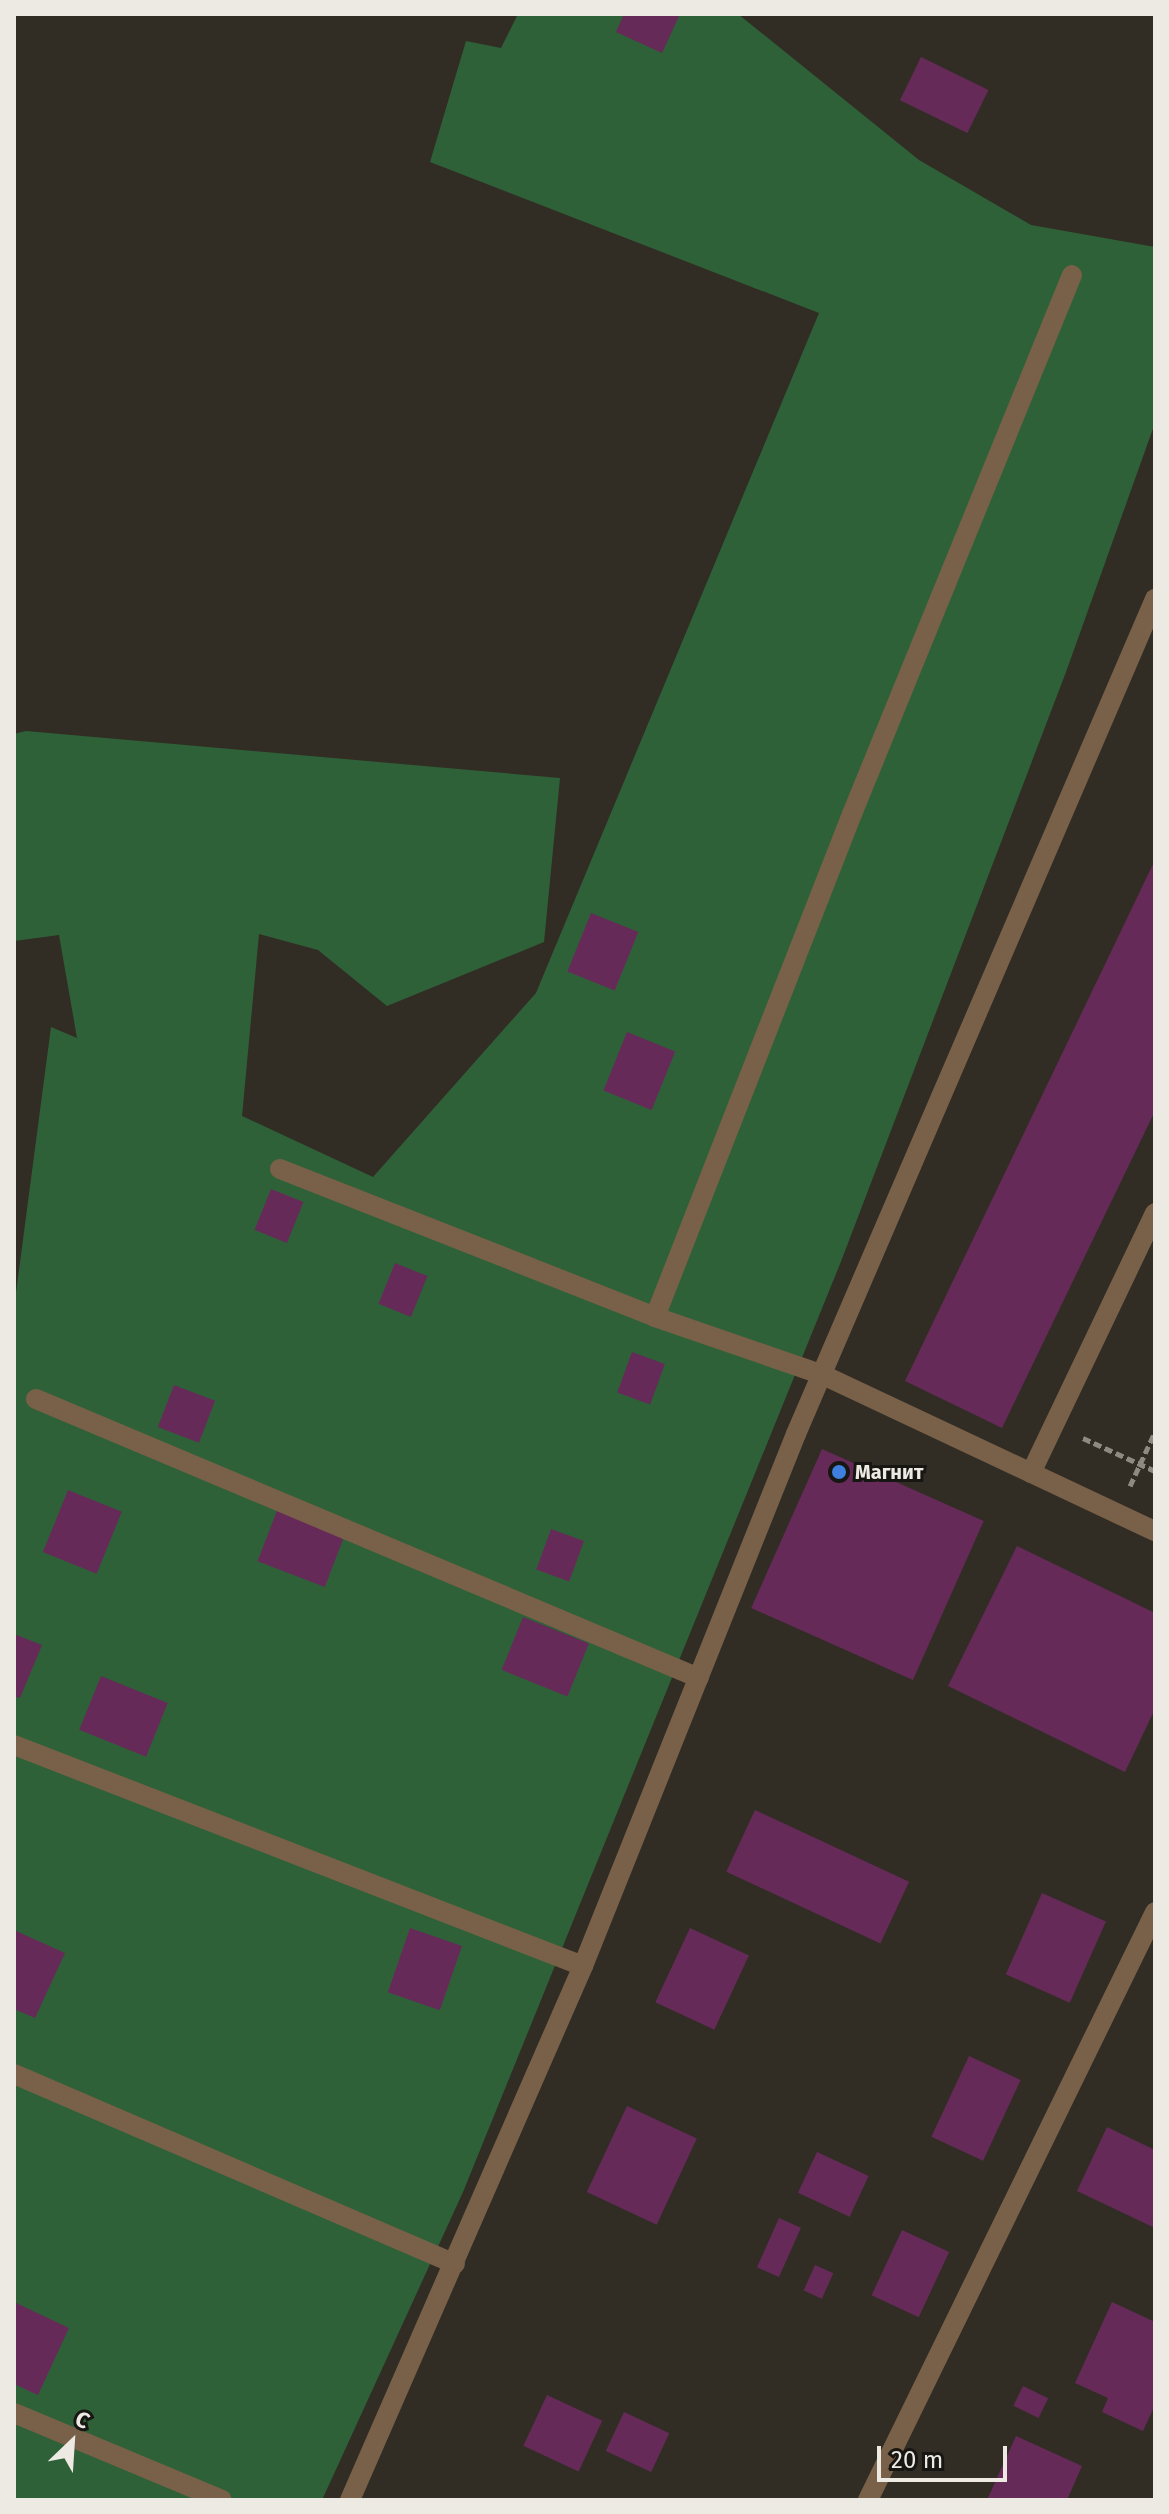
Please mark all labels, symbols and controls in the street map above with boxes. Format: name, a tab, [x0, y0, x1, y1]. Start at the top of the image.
place label: Магнит	[855, 1460, 923, 1484]
marker: Магнит	[830, 1463, 848, 1481]
north arrow	[32, 2402, 112, 2482]
text: С	[71, 2405, 94, 2435]
scale bar	[881, 2430, 1011, 2480]
text: 20 m	[891, 2446, 943, 2474]

